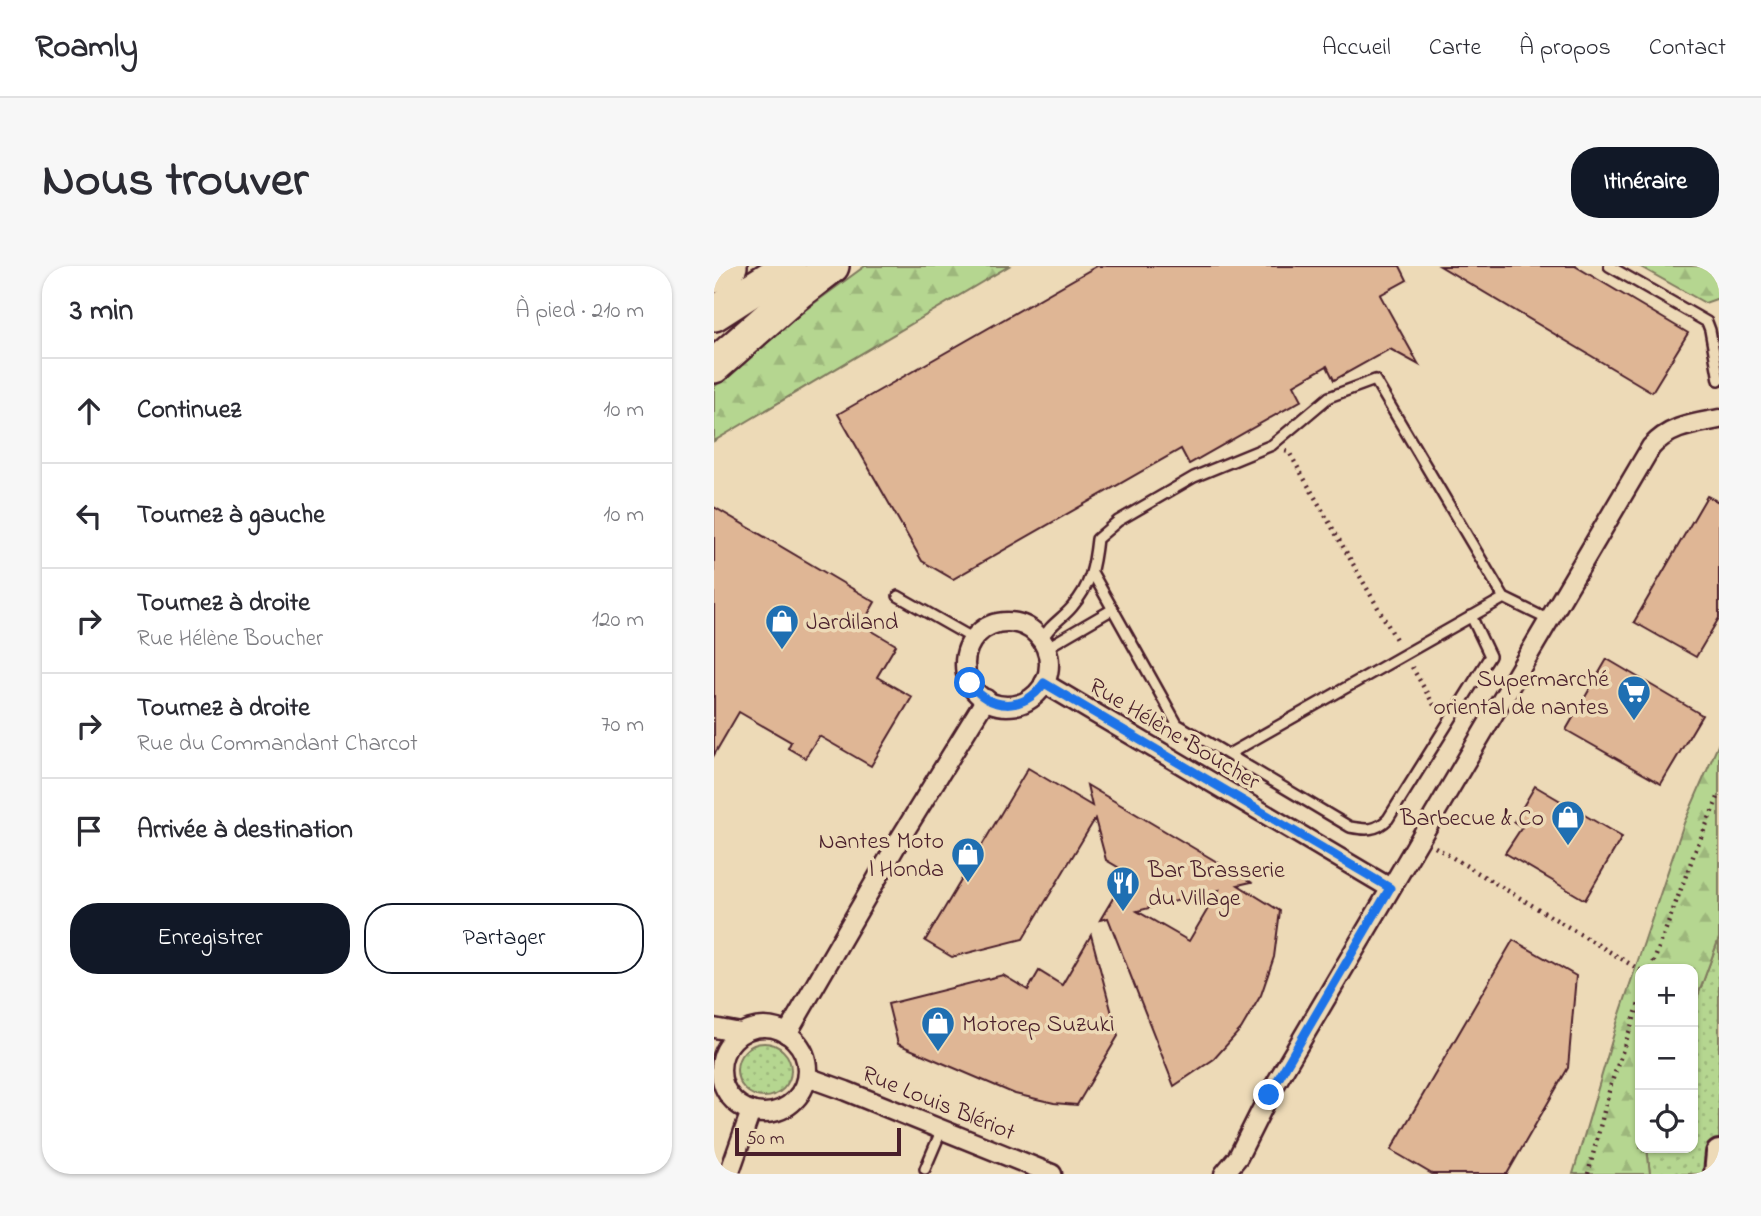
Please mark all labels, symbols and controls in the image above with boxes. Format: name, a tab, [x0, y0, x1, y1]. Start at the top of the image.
text: Roamly	[35, 24, 138, 72]
text: Accueil	[1322, 31, 1391, 66]
text: Carte	[1429, 31, 1481, 66]
text: À propos	[1519, 31, 1611, 66]
text: Contact	[1649, 31, 1726, 66]
text: Nous trouver	[42, 146, 308, 218]
button: Itinéraire	[1571, 147, 1719, 218]
text: 3 min	[70, 290, 133, 334]
text: À pied · 210 m	[516, 295, 644, 328]
icon: ahead	[70, 392, 108, 430]
text: Continuez	[137, 392, 241, 430]
text: 10 m	[603, 394, 644, 427]
icon: left	[70, 497, 108, 535]
text: Tournez à gauche	[137, 497, 325, 535]
text: 10 m	[603, 499, 644, 532]
text: Tournez à droite	[137, 585, 310, 623]
icon: right	[70, 602, 108, 640]
shop icon: Jardiland	[763, 602, 801, 651]
text: 120 m	[592, 604, 644, 637]
place label: Jardiland	[806, 606, 899, 641]
text: Rue Hélène Boucher	[137, 623, 323, 656]
place label: Supermarché oriental de nantes	[1433, 663, 1609, 726]
route start	[954, 667, 985, 698]
street label: Rue Hélène Boucher	[1081, 670, 1266, 800]
supermarket icon: Supermarché oriental de nantes	[1615, 673, 1653, 722]
text: Tournez à droite	[137, 690, 310, 728]
icon: right	[70, 707, 108, 745]
text: 70 m	[601, 709, 644, 742]
text: Rue du Commandant Charcot	[137, 728, 418, 761]
shop icon: Barbecue & Co	[1549, 798, 1587, 847]
place label: Barbecue & Co	[1399, 802, 1544, 837]
icon: arrive	[70, 812, 108, 850]
text: Arrivée à destination	[137, 812, 353, 850]
place label: Nantes Moto | Honda	[818, 825, 944, 888]
shop icon: Nantes Moto | Honda	[949, 835, 987, 884]
place label: Bar Brasserie du Village	[1147, 854, 1285, 917]
restaurant icon: Bar Brasserie du Village	[1104, 864, 1142, 913]
button: Enregistrer	[70, 903, 350, 974]
button: Partager	[364, 903, 644, 974]
map controls	[1635, 964, 1698, 1153]
button: +	[1635, 964, 1698, 1027]
shop icon: Motorep Suzuki	[919, 1004, 957, 1053]
place label: Motorep Suzuki	[962, 1008, 1114, 1043]
button: −	[1635, 1027, 1698, 1090]
street label: Rue Louis Blériot	[856, 1058, 1020, 1151]
route end	[1253, 1079, 1284, 1110]
button: locate	[1635, 1090, 1698, 1153]
scale bar	[735, 1125, 901, 1157]
text: 50 m	[746, 1126, 785, 1153]

